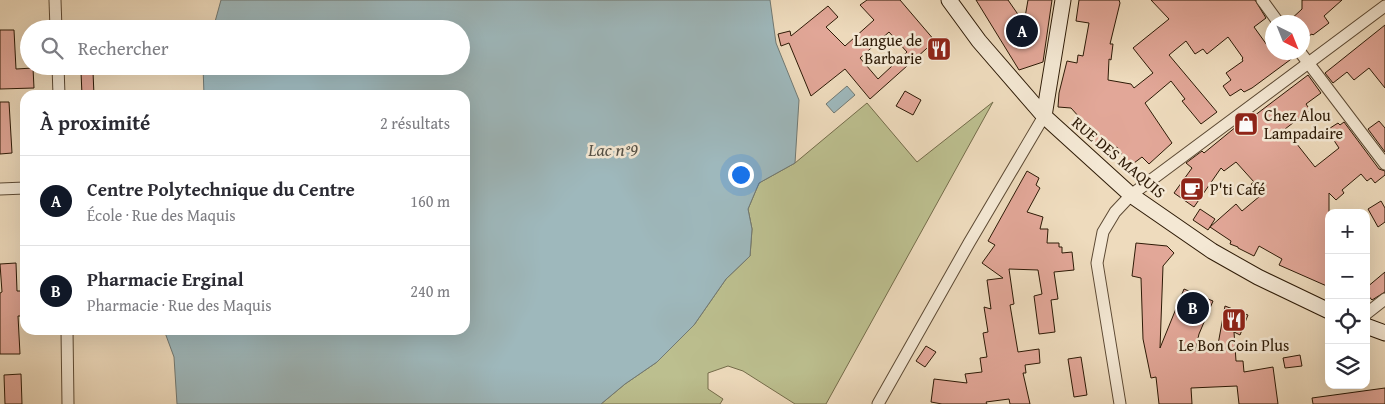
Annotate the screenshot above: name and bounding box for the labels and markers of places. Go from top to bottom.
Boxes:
pin: A [1006,12,1038,50]
place label: Langue de Barbarie [854,28,922,70]
restaurant icon: Langue de Barbarie [926,36,952,62]
place label: Chez Alou Lampadaire [1264,103,1343,145]
shop icon: Chez Alou Lampadaire [1233,111,1259,137]
cafe icon: P'ti Café [1179,176,1205,202]
place label: P'ti Café [1210,177,1265,201]
pin: B [1177,289,1209,327]
restaurant icon: Le Bon Coin Plus [1221,307,1247,333]
place label: Le Bon Coin Plus [1179,333,1289,357]

